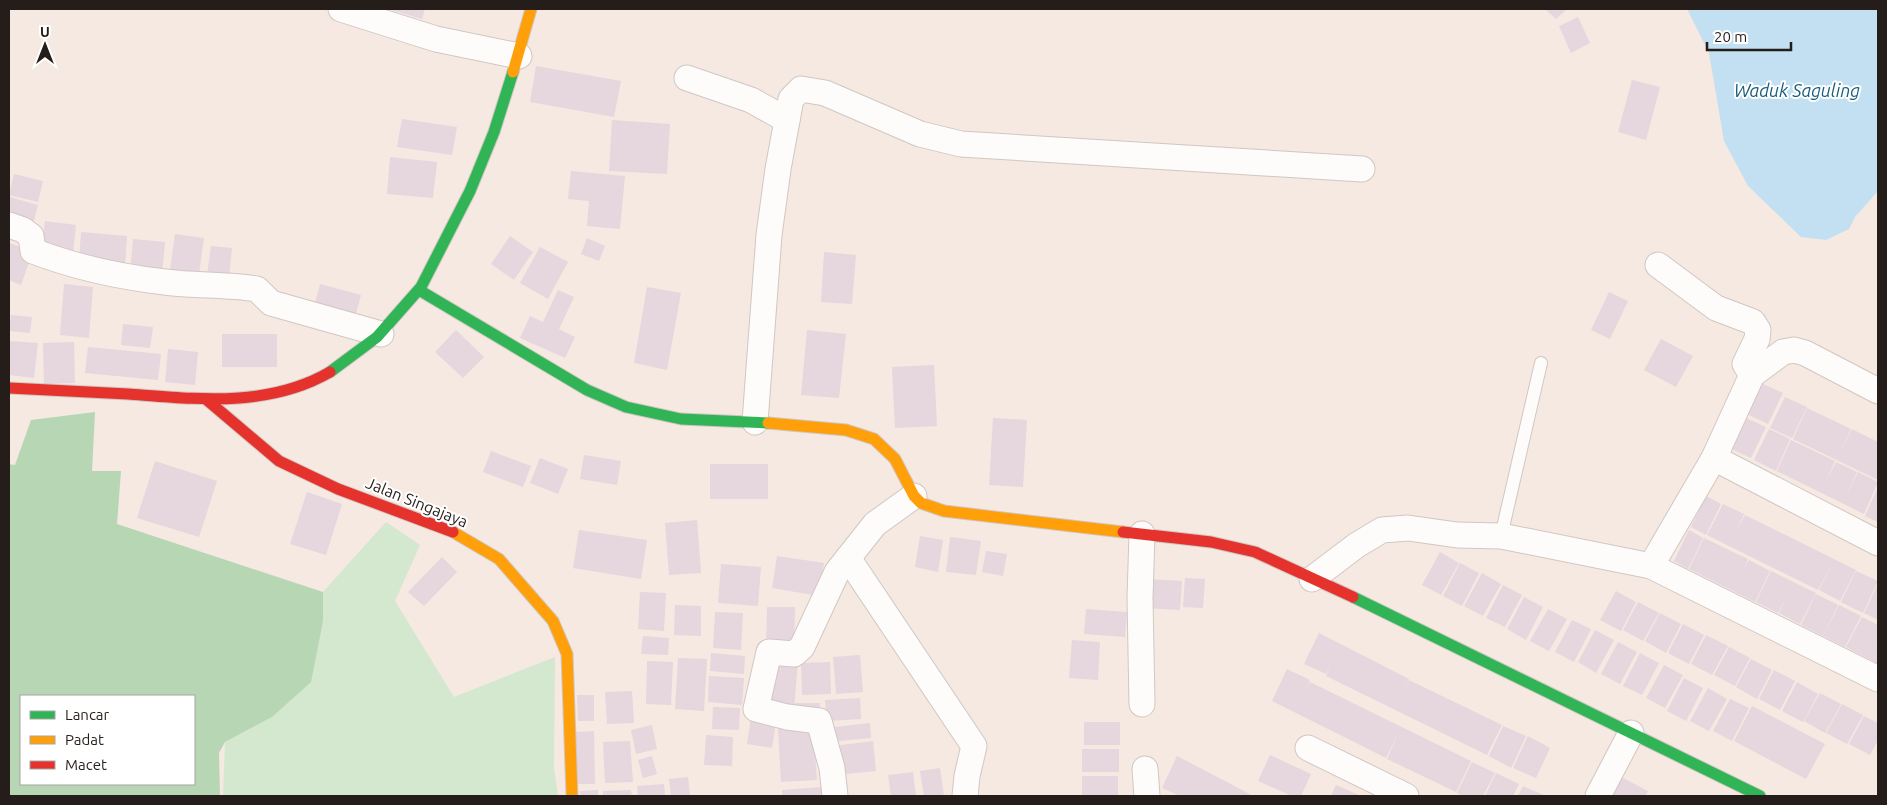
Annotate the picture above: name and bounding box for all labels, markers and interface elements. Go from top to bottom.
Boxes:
north arrow [20,20,70,70]
scale bar [1707,20,1791,52]
text: U [40,24,50,40]
text: 20 m [1714,28,1747,45]
water label: Waduk Saguling [1734,80,1860,100]
street label: Jalan Singajaya [363,473,471,531]
legend [20,695,195,785]
text: Lancar [65,706,110,723]
text: Padat [65,731,104,748]
text: Macet [65,756,107,773]

